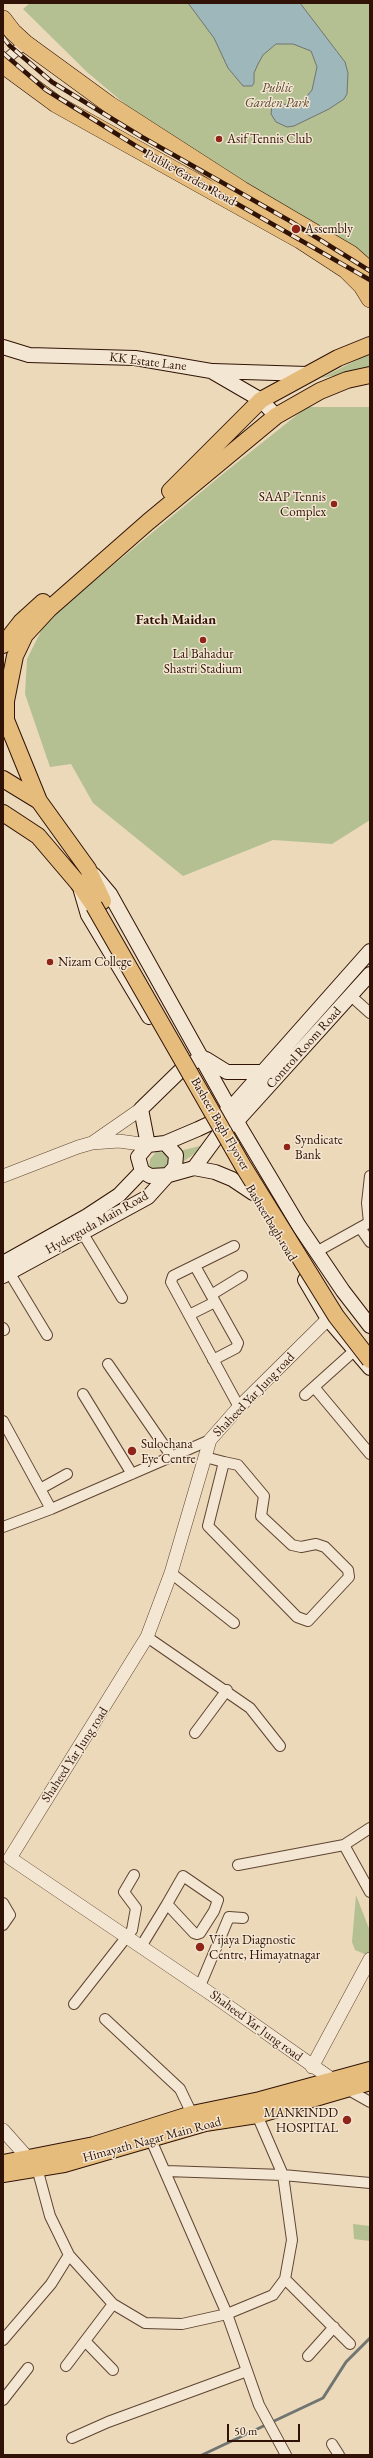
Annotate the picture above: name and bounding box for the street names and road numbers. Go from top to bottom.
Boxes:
street label: Public Garden Road [142,146,238,210]
street label: KK Estate Lane [109,350,187,374]
street label: Control Room Road [263,1004,345,1092]
street label: Basheer Bagh Flyover [187,1075,253,1173]
street label: Basheerbagh road [242,1182,300,1264]
street label: Hyderguda Main Road [43,1188,151,1258]
street label: Shaheed Yar Jung road [210,1350,298,1440]
street label: Shaheed Yar Jung road [38,1704,112,1806]
street label: Shaheed Yar Jung road [207,1987,305,2065]
street label: Himayath Nagar Main Road [81,2114,223,2166]

